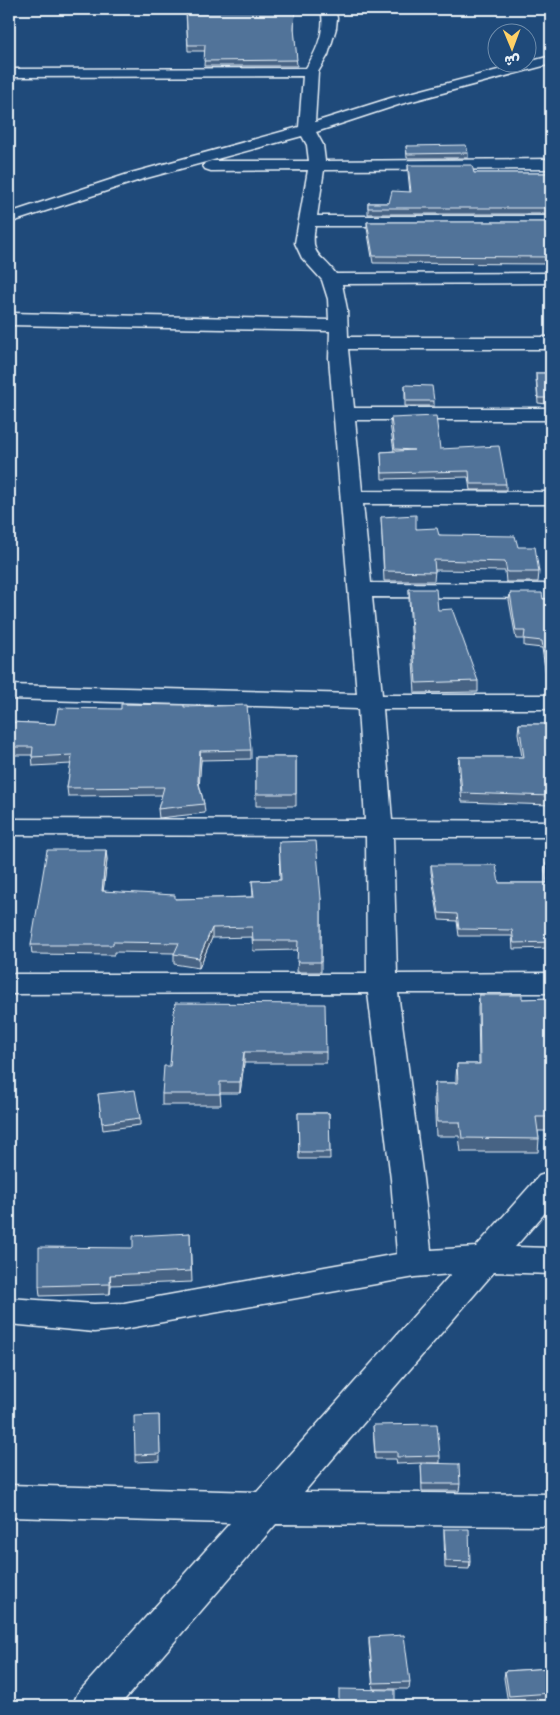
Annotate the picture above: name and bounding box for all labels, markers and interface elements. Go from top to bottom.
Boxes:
north arrow [488,22,538,72]
text: ش [504,52,520,70]

